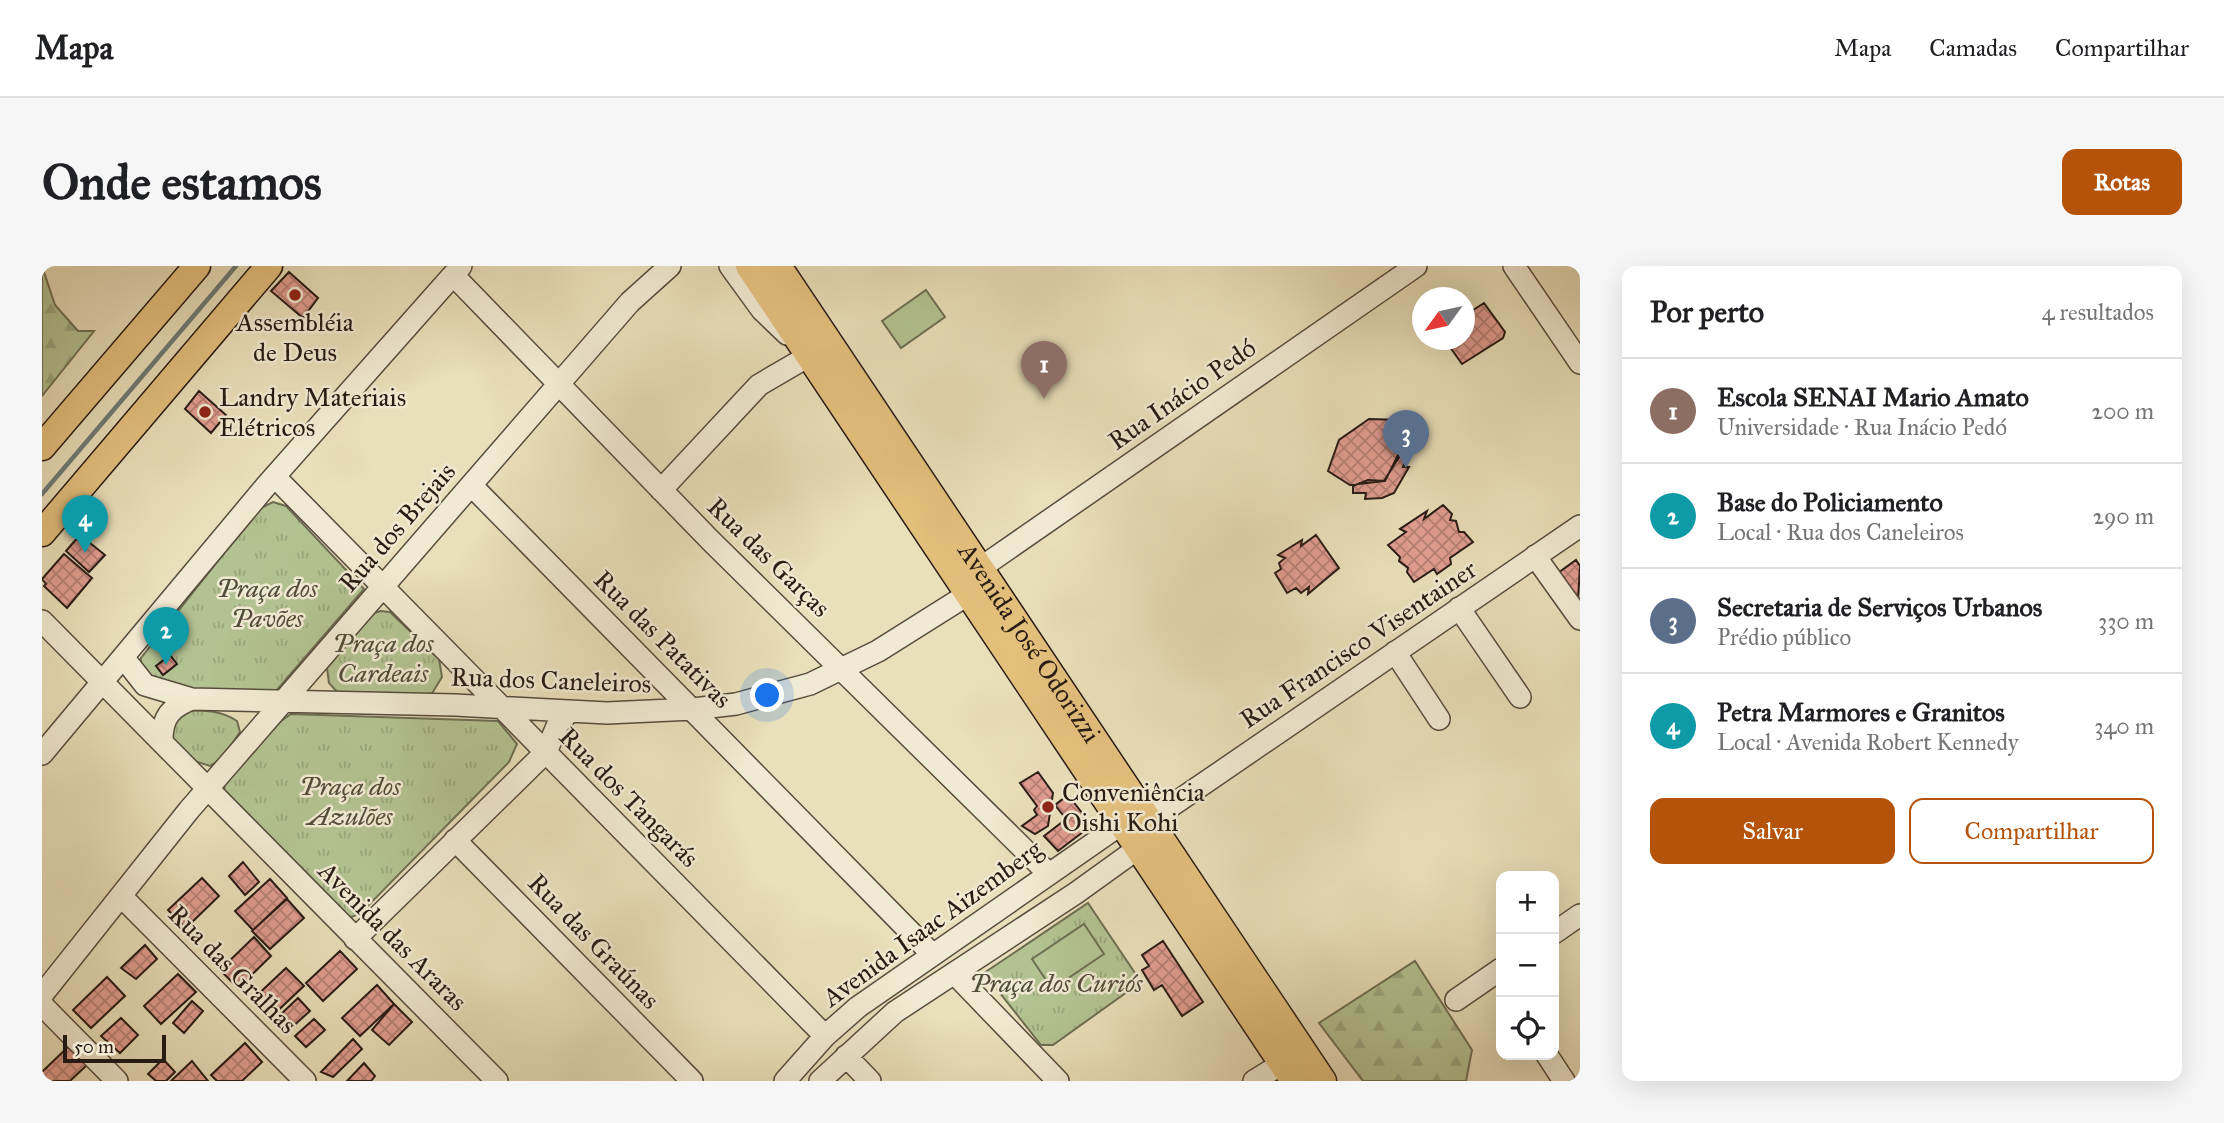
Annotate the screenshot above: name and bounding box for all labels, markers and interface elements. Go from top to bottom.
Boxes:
text: Mapa [35,28,113,68]
text: Mapa [1834,33,1891,63]
text: Camadas [1929,33,2017,63]
text: Compartilhar [2055,33,2189,63]
button: Rotas [2062,149,2182,215]
text: Onde estamos [42,153,322,212]
marker: Assembléia de Deus [287,287,303,303]
north arrow [1412,287,1475,350]
text: Por perto [1650,294,1764,330]
text: 4 resultados [2042,298,2154,326]
place label: Assembléia de Deus [235,306,354,368]
street label: Rua Inácio Pedó [1102,331,1262,457]
pin: 1 [1021,341,1067,399]
place label: Landry Materiais Elétricos [219,381,406,443]
text: Escola SENAI Mario Amato [1717,381,2029,413]
text: 1 [1668,397,1678,425]
text: 200 m [2092,397,2154,425]
marker: Landry Materiais Elétricos [197,404,213,420]
pin: 3 [1383,410,1429,468]
text: Universidade · Rua Inácio Pedó [1717,413,2007,441]
street label: Rua dos Brejais [332,456,462,598]
text: Base do Policiamento [1717,486,1943,518]
street label: Rua das Garças [701,490,837,624]
pin: 4 [62,495,108,553]
text: 2 [1667,502,1679,530]
text: 290 m [2093,502,2154,530]
text: Local · Rua dos Caneleiros [1717,518,1964,546]
street label: Avenida José Odorizzi [951,536,1108,749]
street label: Rua Francisco Visentainer [1234,553,1483,735]
street label: Rua das Patativas [587,563,739,715]
park label: Praça dos Pavões [216,572,318,634]
text: Secretaria de Serviços Urbanos [1717,591,2042,623]
pin: 2 [143,607,189,665]
text: 3 [1668,607,1678,635]
text: 330 m [2098,607,2154,635]
text: Prédio público [1717,623,1851,651]
park label: Praça dos Cardeais [332,627,434,689]
street label: Rua dos Caneleiros [450,661,652,699]
your location [750,678,784,712]
text: Petra Marmores e Granitos [1717,696,2005,728]
text: 4 [1667,712,1679,740]
text: 340 m [2094,712,2154,740]
street label: Rua dos Tangarás [552,720,706,874]
text: Local · Avenida Robert Kennedy [1717,728,2019,756]
park label: Praça dos Azulões [299,770,401,832]
place label: Conveniência Oishi Kohi [1062,776,1205,838]
button: Salvar [1650,798,1895,864]
button: Compartilhar [1909,798,2154,864]
marker: Conveniência Oishi Kohi [1040,799,1056,815]
street label: Avenida Isaac Aizemberg [815,832,1049,1014]
street label: Avenida das Araras [311,854,474,1017]
street label: Rua das Graúnas [521,867,667,1015]
map controls [1496,871,1559,1060]
button: + [1496,871,1559,934]
street label: Rua das Gralhas [162,898,304,1040]
button: − [1496,934,1559,997]
park label: Praça dos Curiós [969,967,1143,999]
button: locate [1496,997,1559,1060]
scale bar [63,1032,166,1064]
text: 50 m [74,1035,114,1058]

